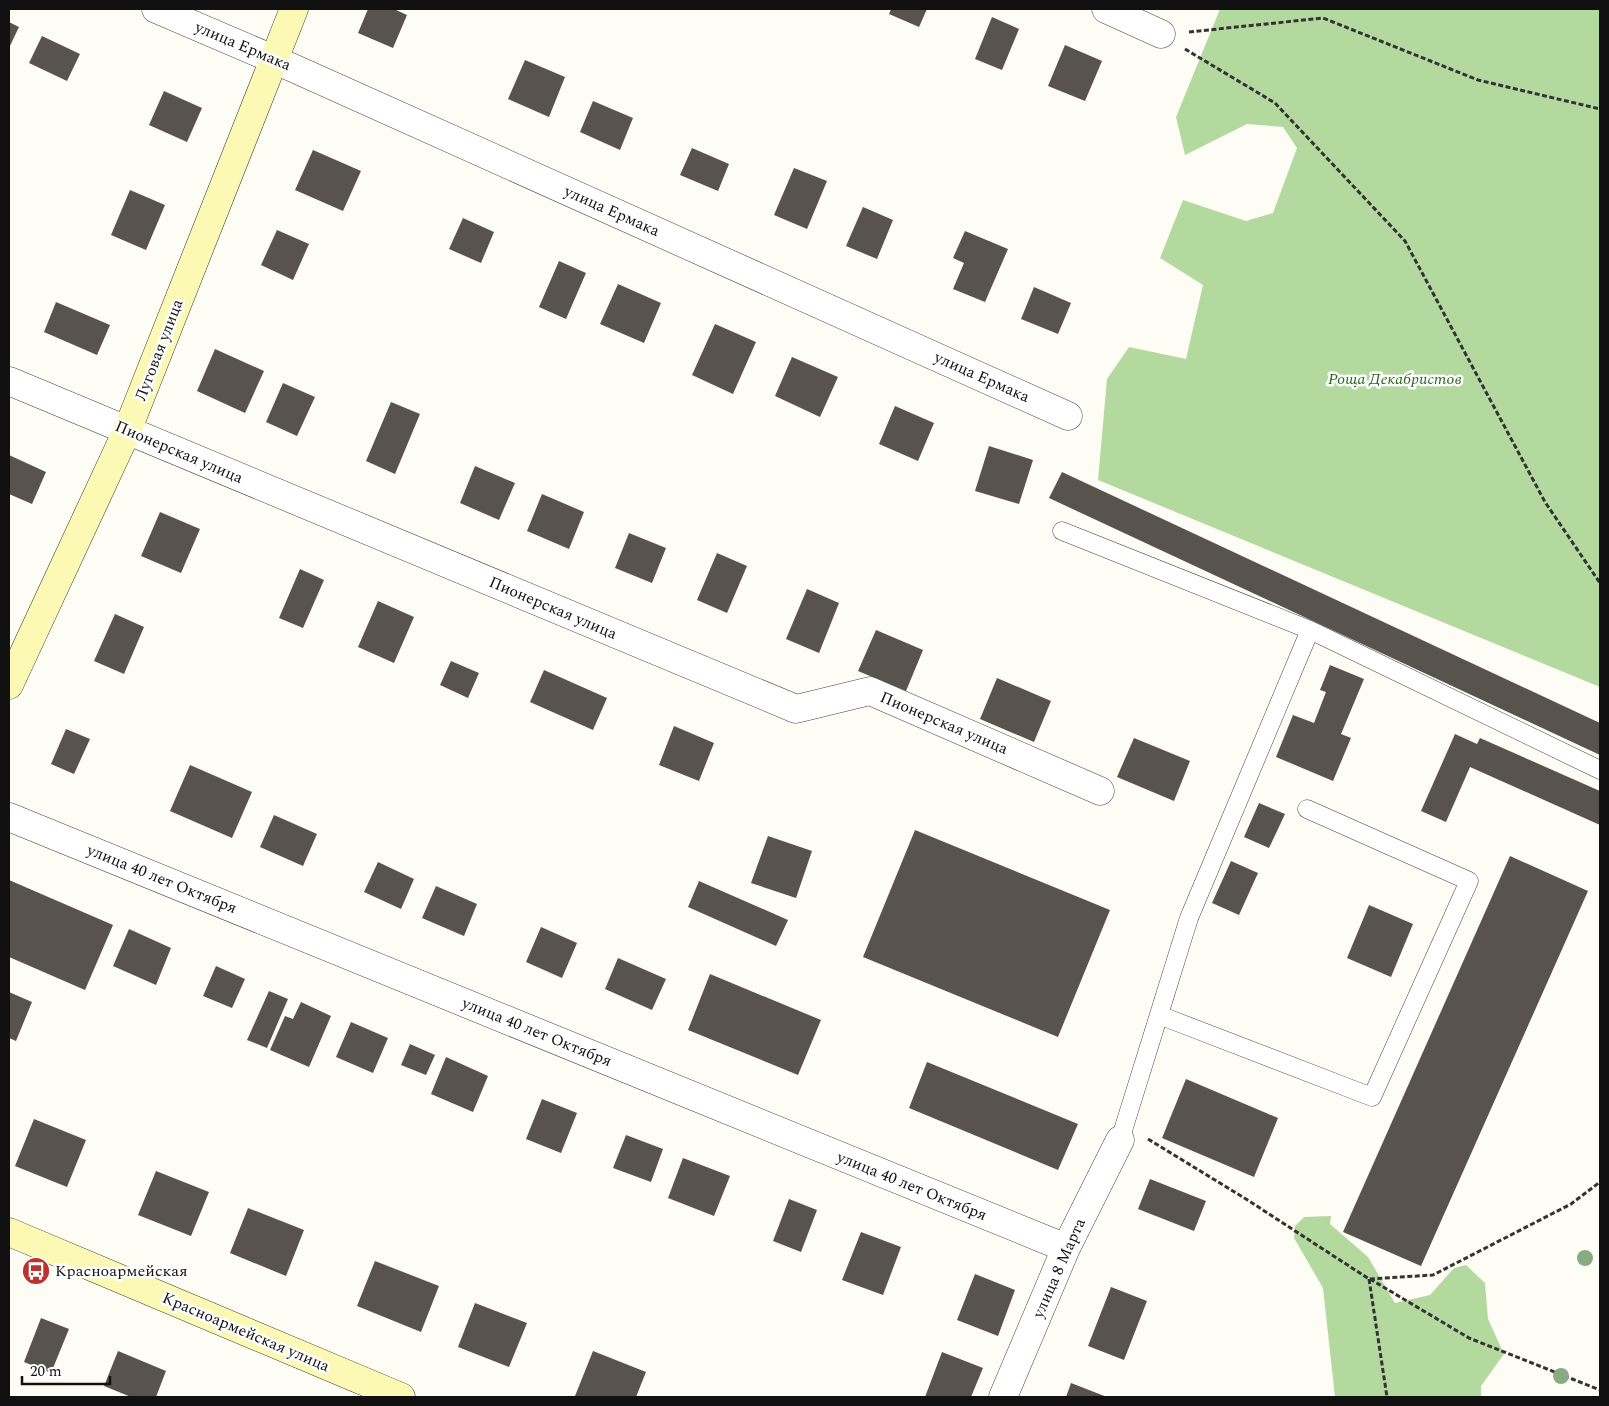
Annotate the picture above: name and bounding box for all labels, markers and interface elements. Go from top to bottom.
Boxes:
street label: улица Ермака [190,15,295,77]
street label: улица Ермака [559,179,664,243]
street label: Луговая улица [129,296,189,404]
street label: улица Ермака [929,345,1034,409]
park label: Роща Декабристов [1328,367,1462,391]
street label: Пионерская улица [111,414,247,490]
street label: Пионерская улица [485,570,621,646]
street label: Пионерская улица [876,685,1012,761]
street label: улица 40 лет Октября [82,838,241,920]
street label: улица 40 лет Октября [457,991,616,1073]
street label: улица 40 лет Октября [832,1145,991,1227]
street label: улица 8 Марта [1026,1214,1092,1323]
bus stop icon: Красноармейская [21,1256,51,1286]
place label: Красноармейская [55,1259,188,1283]
street label: Красноармейская улица [159,1286,334,1378]
scale bar [22,1354,110,1386]
text: 20 m [30,1360,62,1383]

